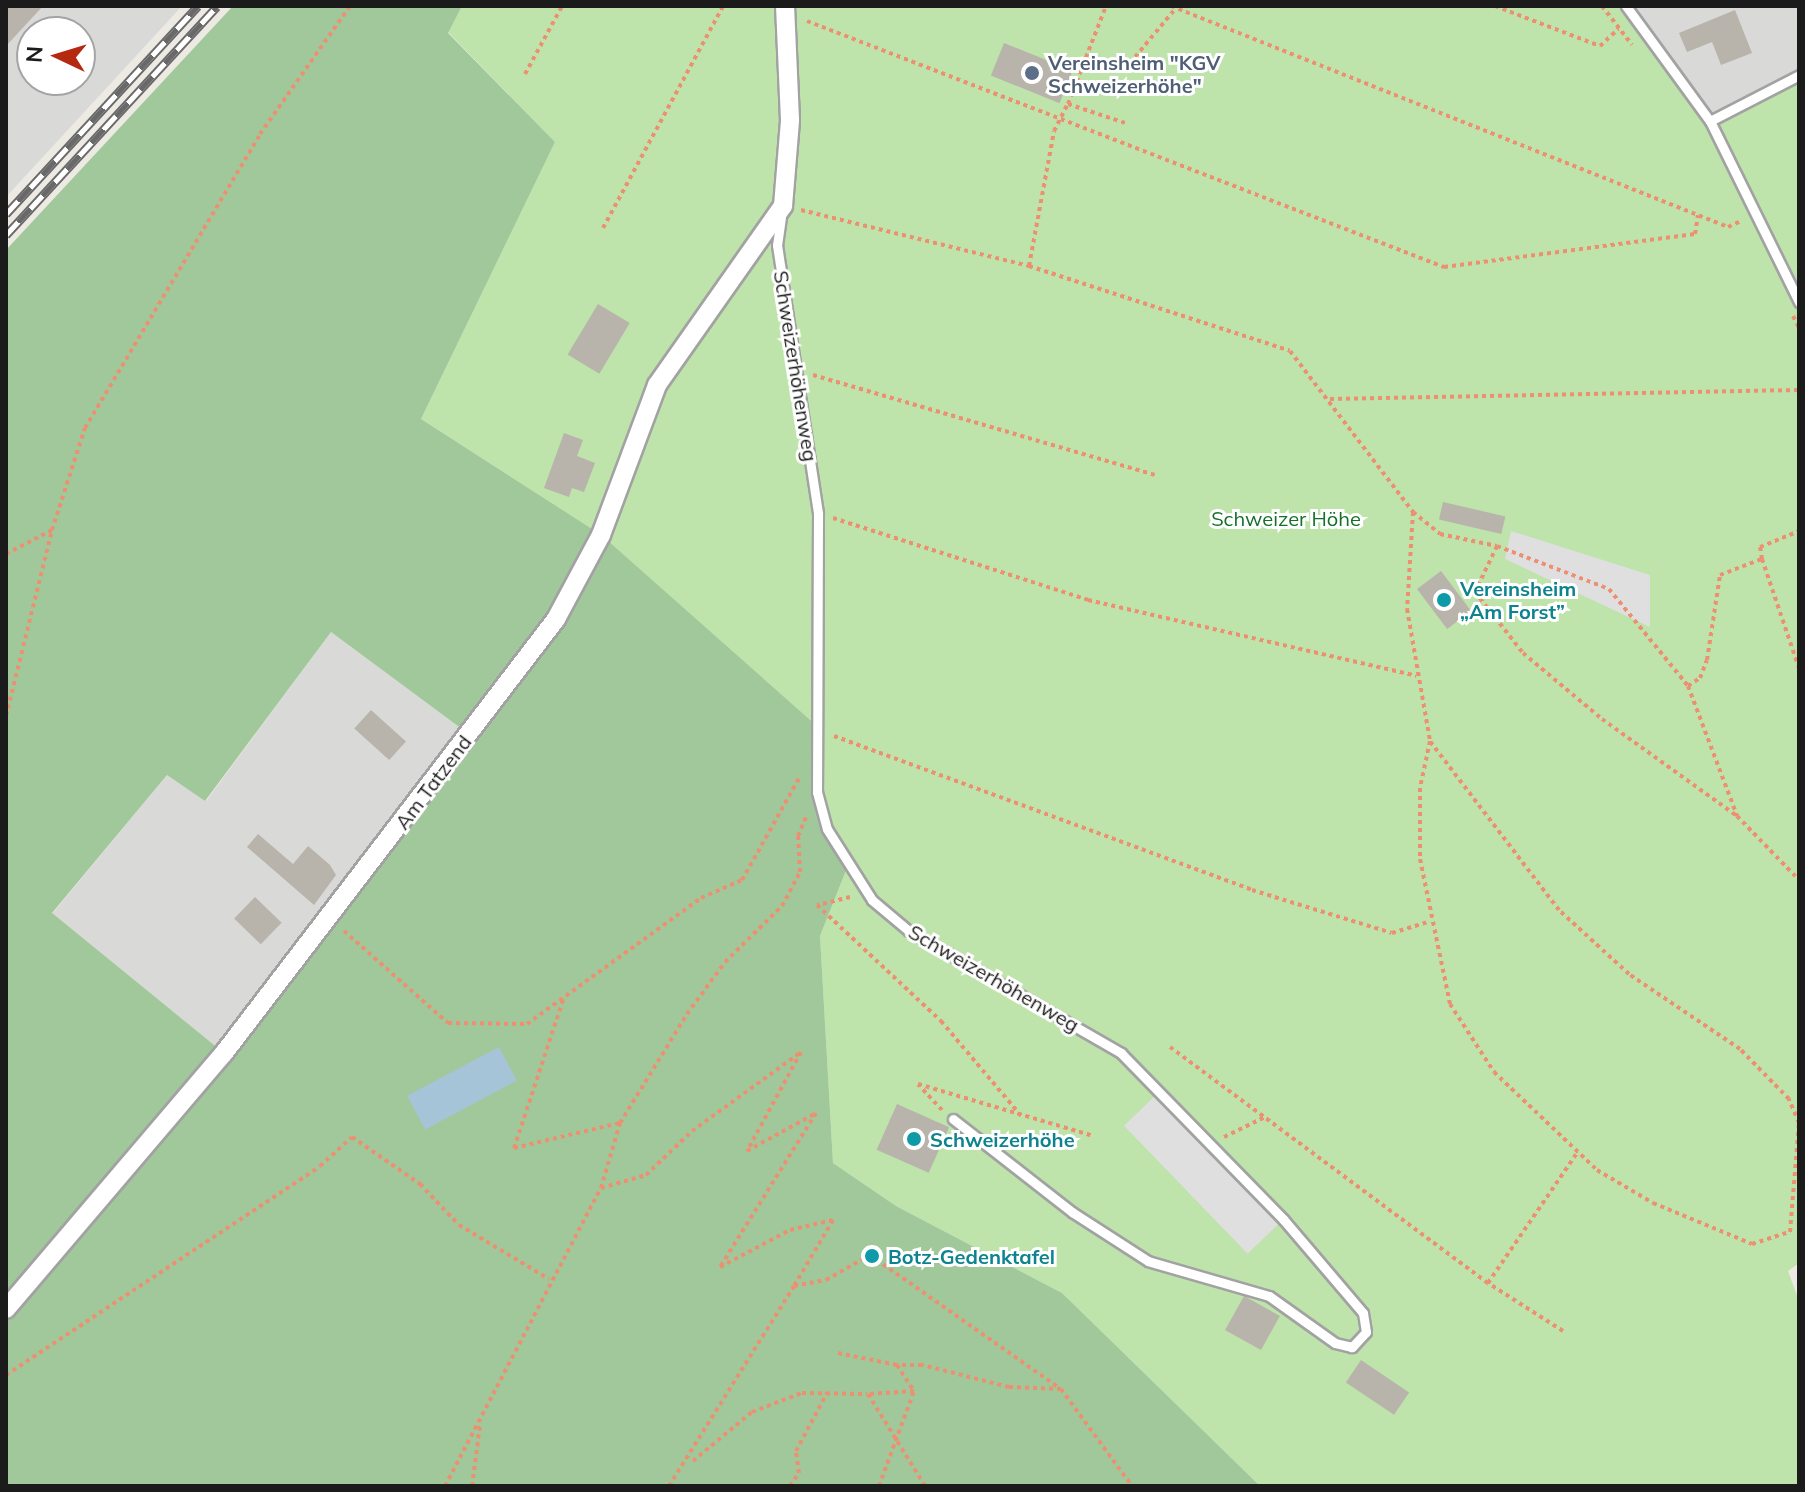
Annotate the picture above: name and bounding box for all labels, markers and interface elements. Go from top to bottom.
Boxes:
north arrow [16,16,96,96]
text: N [20,45,49,64]
place label: Vereinsheim "KGV Schweizerhöhe" [1048,50,1221,97]
marker: Vereinsheim "KGV Schweizerhöhe" [1023,64,1041,82]
street label: Schweizerhöhenweg [769,269,823,463]
park label: Schweizer Höhe [1211,506,1361,530]
place label: Vereinsheim „Am Forst” [1460,576,1576,623]
marker: Vereinsheim „Am Forst” [1435,591,1453,609]
street label: Am Tatzend [390,730,476,834]
street label: Schweizerhöhenweg [905,919,1083,1037]
place label: Schweizerhöhe [930,1127,1075,1151]
marker: Schweizerhöhe [905,1130,923,1148]
place label: Botz-Gedenktafel [888,1244,1055,1268]
marker: Botz-Gedenktafel [863,1247,881,1265]

